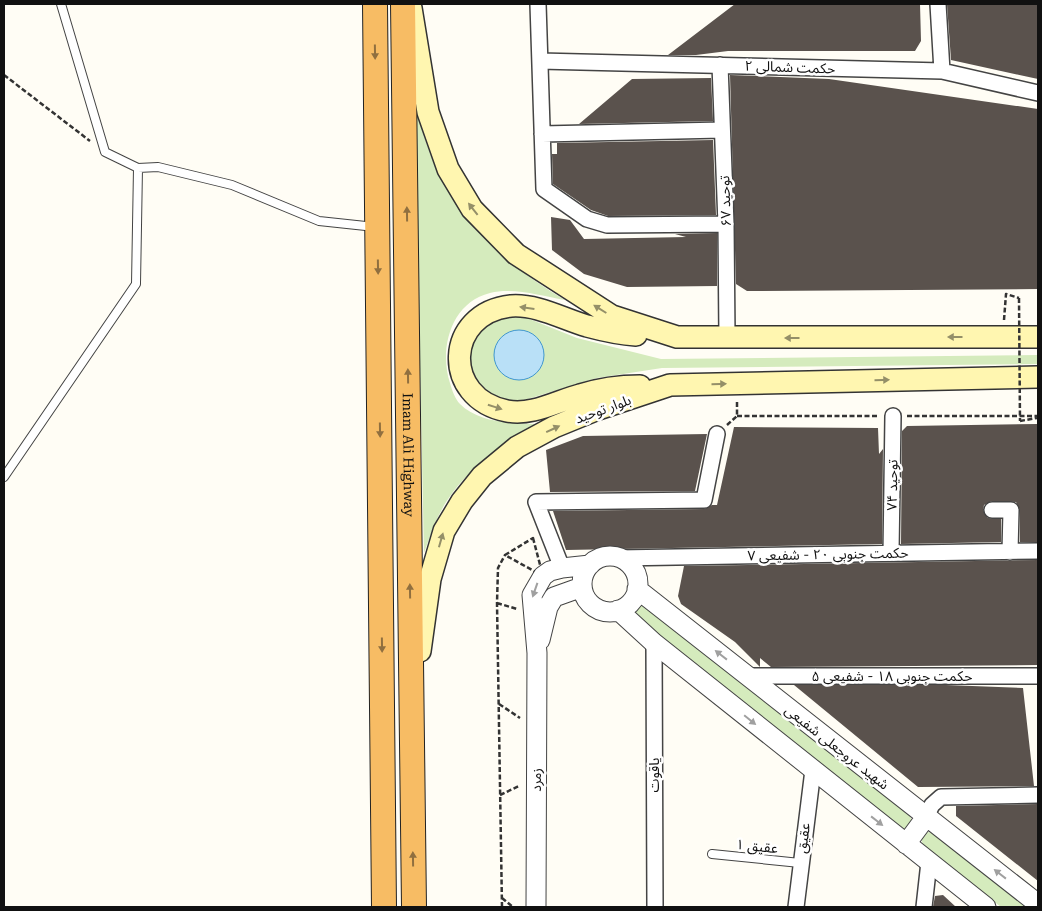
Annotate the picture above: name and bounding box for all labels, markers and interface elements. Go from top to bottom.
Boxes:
one-way arrow [371,45,379,61]
street label: حکمت شمالی ۲ [744,57,836,78]
street label: توحید ۶۷ [716,175,735,227]
one-way arrow [468,202,478,216]
one-way arrow [402,205,410,221]
one-way arrow [374,260,382,276]
one-way arrow [518,304,534,312]
one-way arrow [593,304,606,313]
one-way arrow [946,333,962,341]
one-way arrow [784,334,800,342]
one-way arrow [404,368,412,384]
one-way arrow [874,376,890,384]
one-way arrow [711,380,727,388]
street label: بلوار توحید [573,391,634,427]
street label: Imam Ali Highway [400,393,417,518]
one-way arrow [487,404,502,412]
one-way arrow [376,422,384,438]
one-way arrow [546,424,560,432]
street label: توحید ۷۴ [884,459,901,511]
one-way arrow [437,532,445,548]
street label: حکمت جنوبی ۲۰ - شفیعی ۷ [747,545,909,564]
one-way arrow [406,583,414,599]
one-way arrow [531,583,538,598]
one-way arrow [378,637,386,653]
one-way arrow [714,650,727,661]
street label: حکمت جنوبی ۱۸ - شفیعی ۵ [811,668,973,685]
street label: شهید عروجعلی شفیعی [781,701,892,793]
one-way arrow [743,714,756,725]
street label: یاقوت [646,757,663,793]
street label: زمرد [528,768,545,792]
one-way arrow [870,815,883,826]
street label: عقیق [793,822,815,855]
street label: عقیق ۱ [735,836,779,858]
one-way arrow [409,850,417,866]
one-way arrow [994,869,1007,880]

